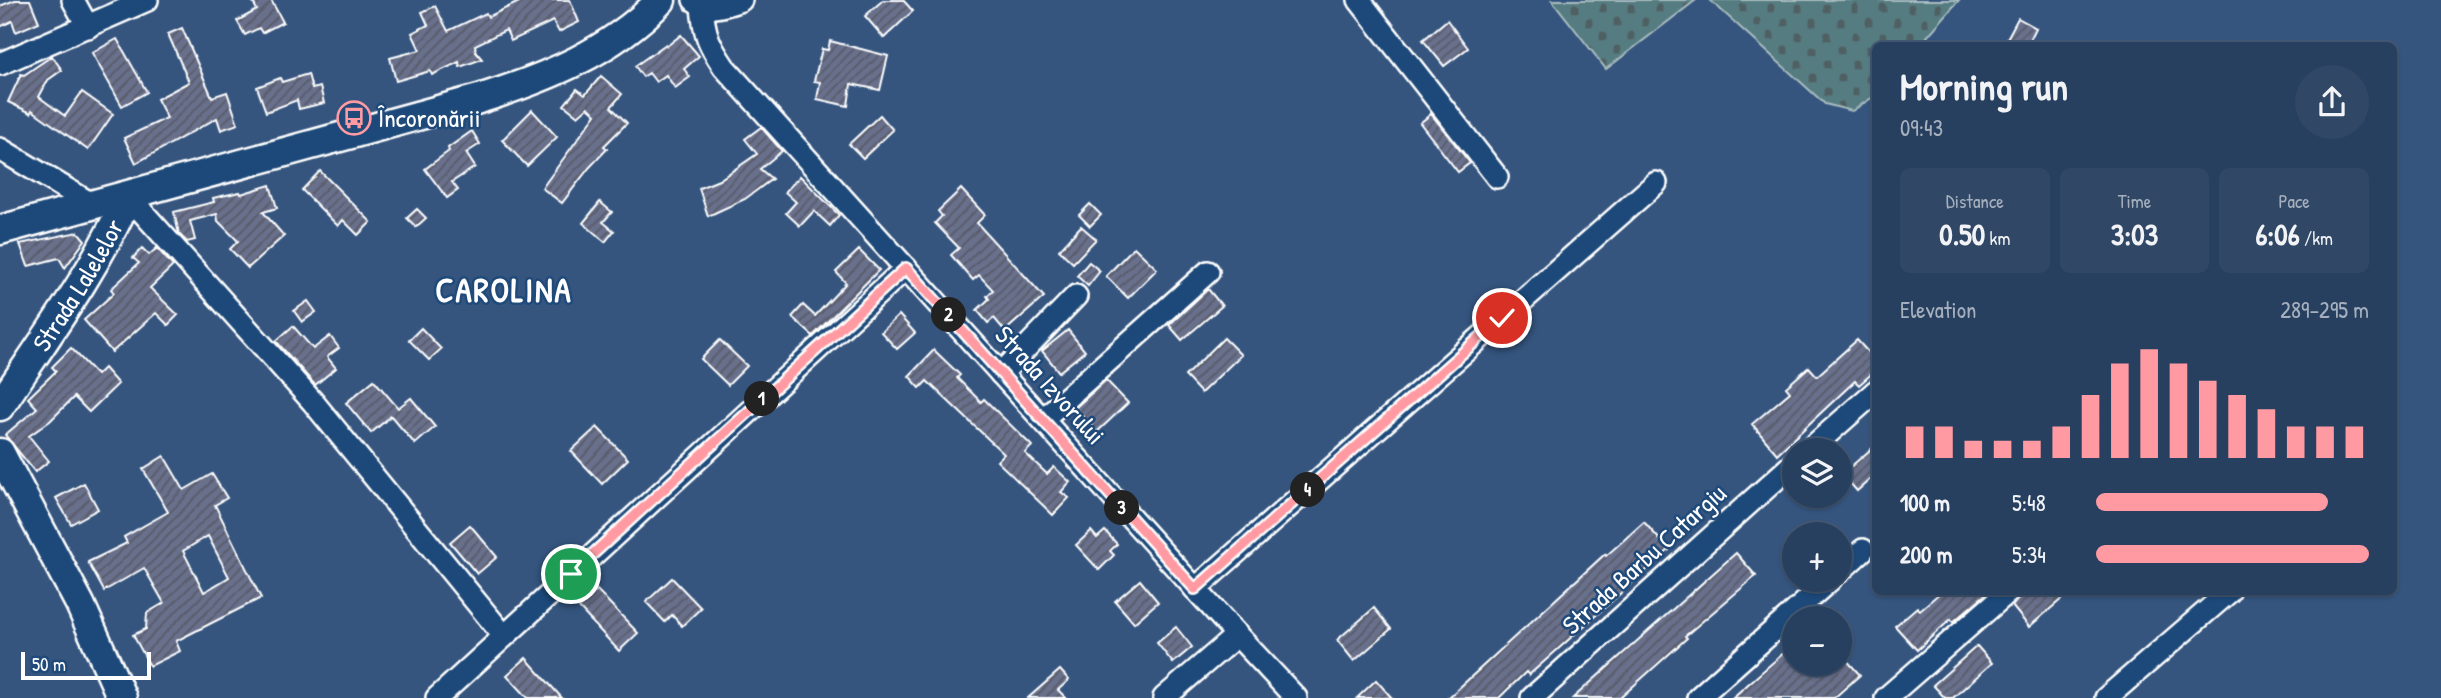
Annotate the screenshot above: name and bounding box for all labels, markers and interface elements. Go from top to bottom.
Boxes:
text: Morning run [1900,60,2068,112]
button: share [2295,65,2369,139]
bus stop icon: Încoronării [335,99,373,137]
place label: Încoronării [377,100,481,135]
text: 09:43 [1900,112,1943,143]
text: Distance [1946,188,2004,214]
text: Time [2118,188,2151,214]
text: Pace [2278,188,2310,214]
street label: Strada Lalelelor [24,213,131,358]
text: 0.50 [1939,214,1985,254]
text: 3:03 [2111,214,2158,254]
text: 6:06 [2255,214,2300,254]
text: km [1985,225,2010,251]
text: /km [2300,225,2333,251]
district label: CAROLINA [435,268,573,312]
pin [1472,288,1532,348]
text: Elevation [1900,294,1976,325]
text: 289–295 m [2280,294,2369,325]
pin: 2 [932,298,967,332]
icon: check [1483,299,1521,337]
text: 2 [944,301,953,327]
street label: Strada Izvorului [987,318,1113,452]
pin: 1 [744,382,780,416]
text: 1 [758,385,765,411]
map controls [1782,438,1852,676]
button: layers [1782,438,1852,508]
pin: 4 [1290,472,1326,508]
text: 4 [1304,476,1311,502]
street label: Strada Barbu Catargiu [1554,476,1733,642]
text: 100 m [1900,487,1950,518]
text: 5:48 [2012,487,2046,518]
pin: 3 [1104,490,1140,526]
text: 3 [1117,494,1126,520]
button: + [1782,522,1852,592]
text: 200 m [1900,539,1952,570]
text: 5:34 [2012,539,2046,570]
pin [541,544,601,604]
icon: arrive [552,555,590,593]
button: − [1782,606,1852,676]
scale bar [21,649,150,681]
text: 50 m [32,651,66,677]

